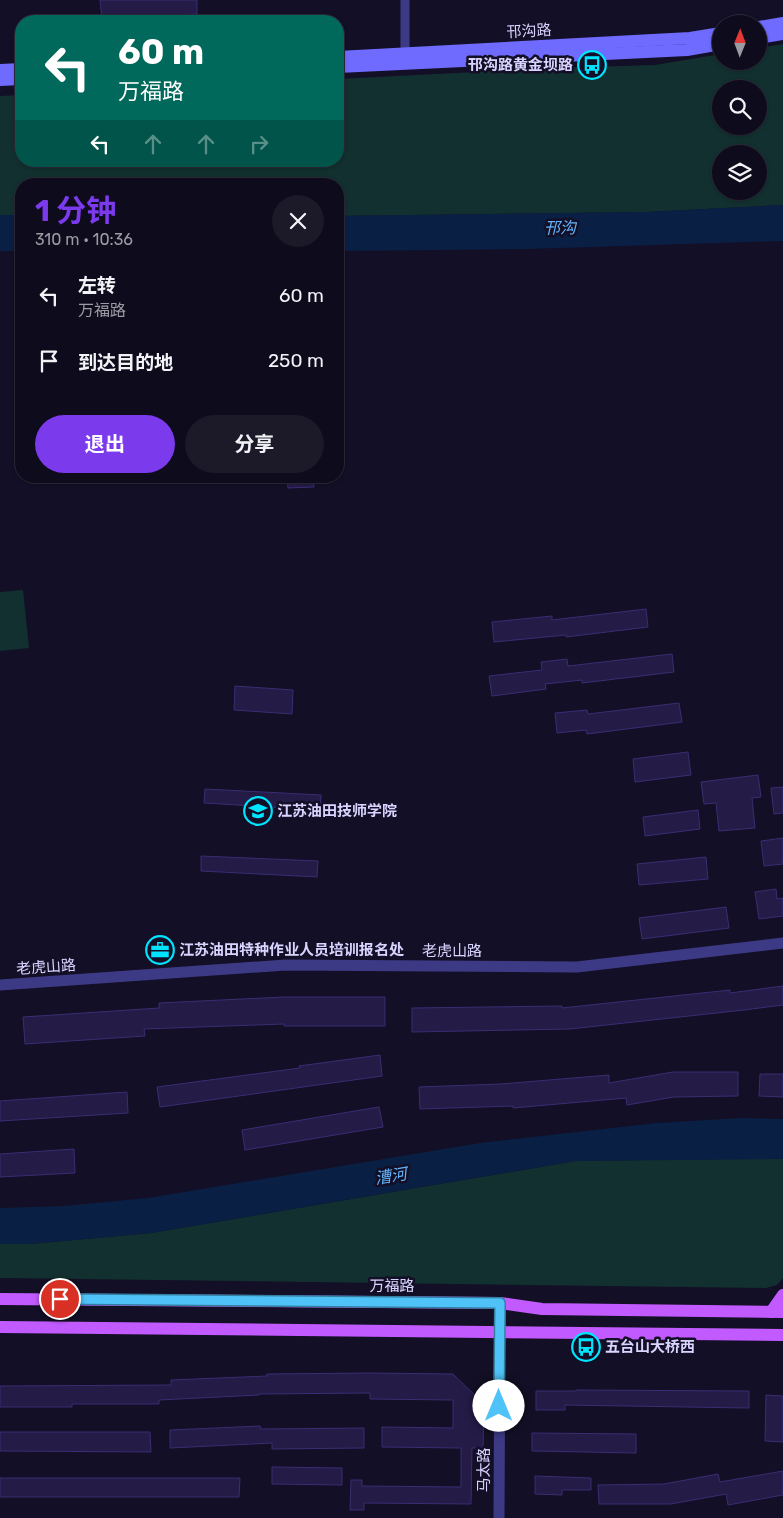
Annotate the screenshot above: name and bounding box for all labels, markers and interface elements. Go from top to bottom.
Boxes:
north arrow [712,15,768,70]
map controls [712,15,767,200]
street label: 邗沟路 [506,21,552,41]
text: 60 m [118,31,204,73]
icon: left [35,35,100,100]
bus stop icon: 邗沟路黄金坝路 [577,50,607,80]
place label: 邗沟路黄金坝路 [468,56,573,74]
text: 万福路 [118,78,184,105]
button: search [712,80,767,135]
icon: left [86,130,114,158]
icon: ahead [139,130,167,158]
icon: ahead [192,130,220,158]
icon: right [245,130,273,158]
button: layers [712,145,767,200]
text: 1 分钟 [35,193,116,229]
button: close [272,195,324,247]
water label: 邗沟 [544,218,578,238]
text: 310 m · 10:36 [35,230,133,249]
text: 左转 [78,274,116,297]
icon: left [35,282,63,310]
text: 60 m [279,284,324,307]
text: 万福路 [78,301,126,320]
icon: arrive [35,347,63,375]
text: 250 m [268,349,324,372]
text: 到达目的地 [78,351,173,374]
button: 退出 [35,415,175,473]
button: 分享 [185,415,324,473]
school or university icon: 江苏油田技师学院 [243,796,273,826]
place label: 江苏油田技师学院 [277,802,397,820]
office icon: 江苏油田特种作业人员培训报名处 [145,935,175,965]
place label: 江苏油田特种作业人员培训报名处 [179,941,404,959]
street label: 老虎山路 [422,942,482,960]
street label: 老虎山路 [15,956,77,978]
water label: 漕河 [374,1164,411,1188]
street label: 万福路 [369,1277,415,1295]
pin [39,1278,81,1320]
icon: arrive [46,1285,74,1313]
bus stop icon: 五台山大桥西 [571,1332,601,1362]
place label: 五台山大桥西 [605,1338,695,1356]
position arrow [472,1379,524,1431]
street label: 马太路 [475,1447,493,1493]

